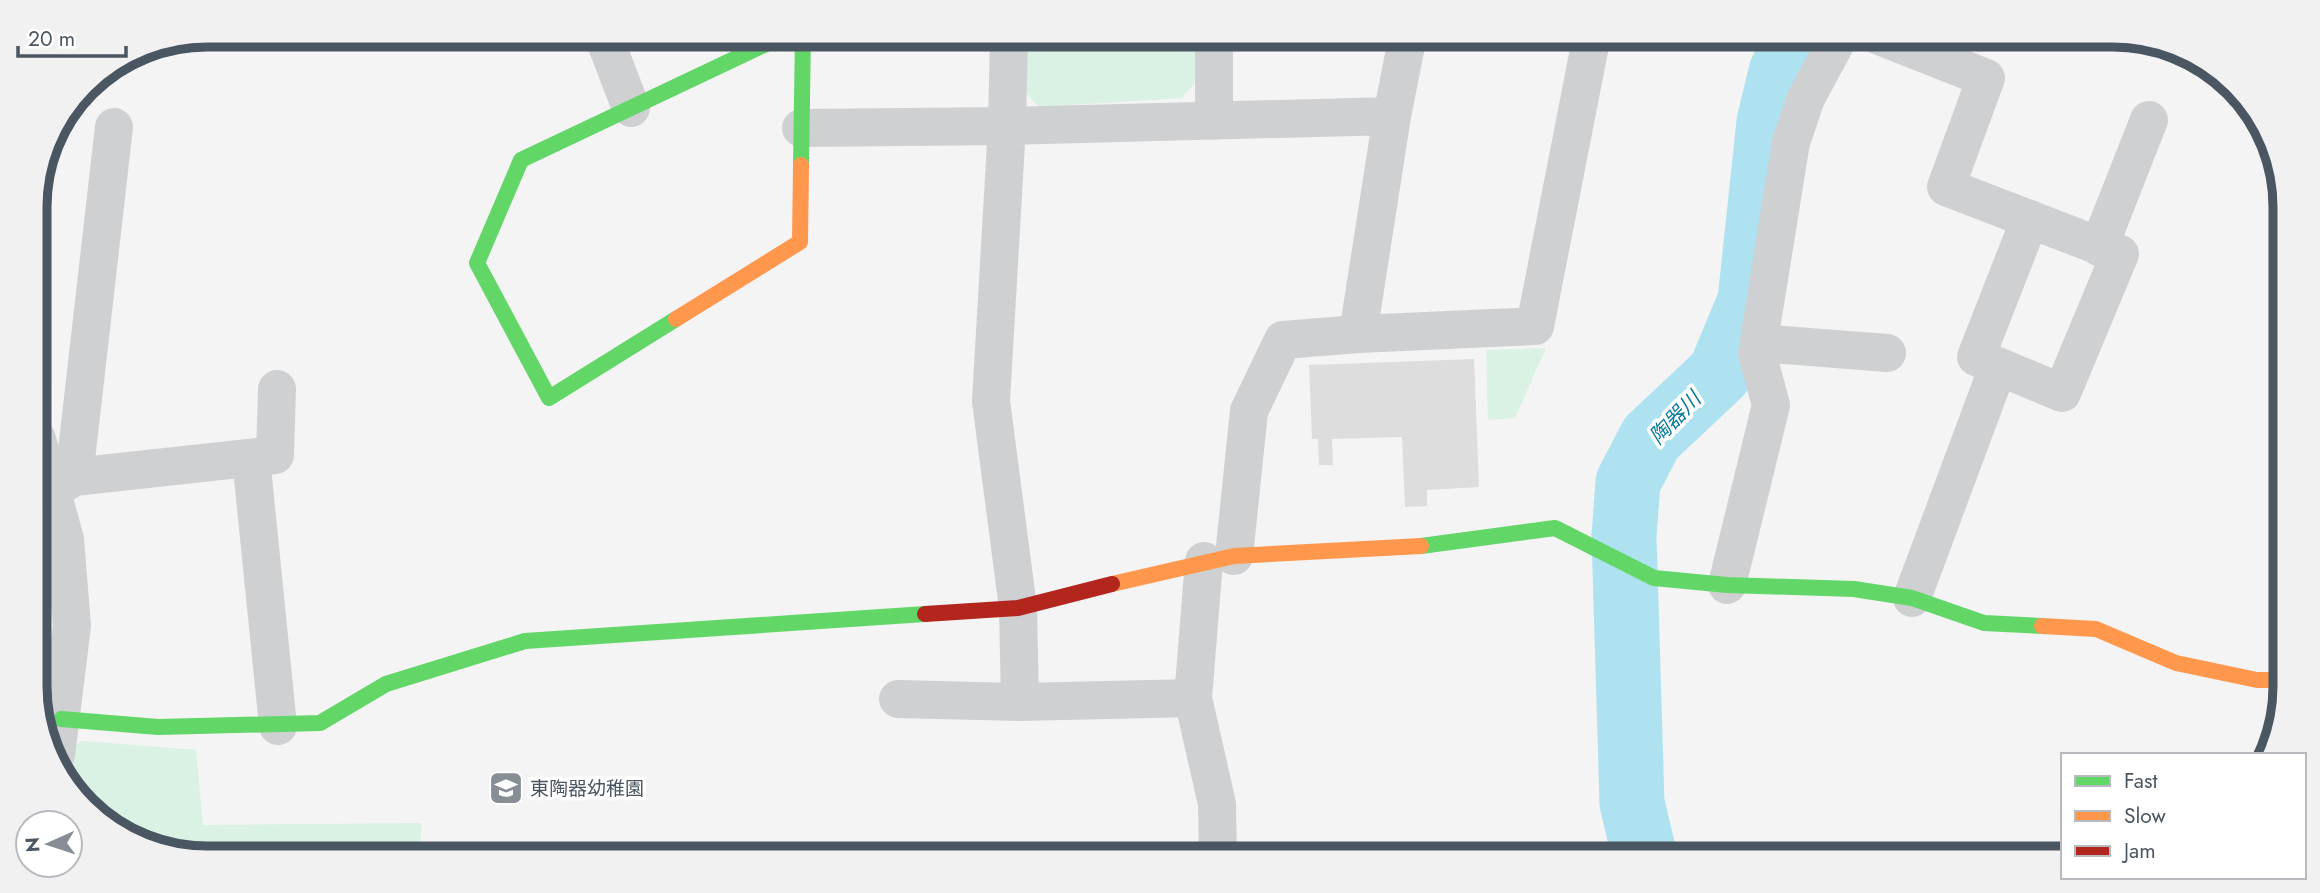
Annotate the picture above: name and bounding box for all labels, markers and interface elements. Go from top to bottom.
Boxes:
scale bar [18,14,126,58]
text: 20 m [28,24,75,54]
water label: 陶器川 [1642,383,1709,451]
legend [2061,753,2306,879]
text: Fast [2124,766,2157,796]
school or university icon: 東陶器幼稚園 [487,769,525,807]
place label: 東陶器幼稚園 [530,775,644,802]
text: Slow [2124,801,2166,831]
north arrow [14,809,84,879]
text: Jam [2121,836,2156,866]
text: N [19,837,46,853]

